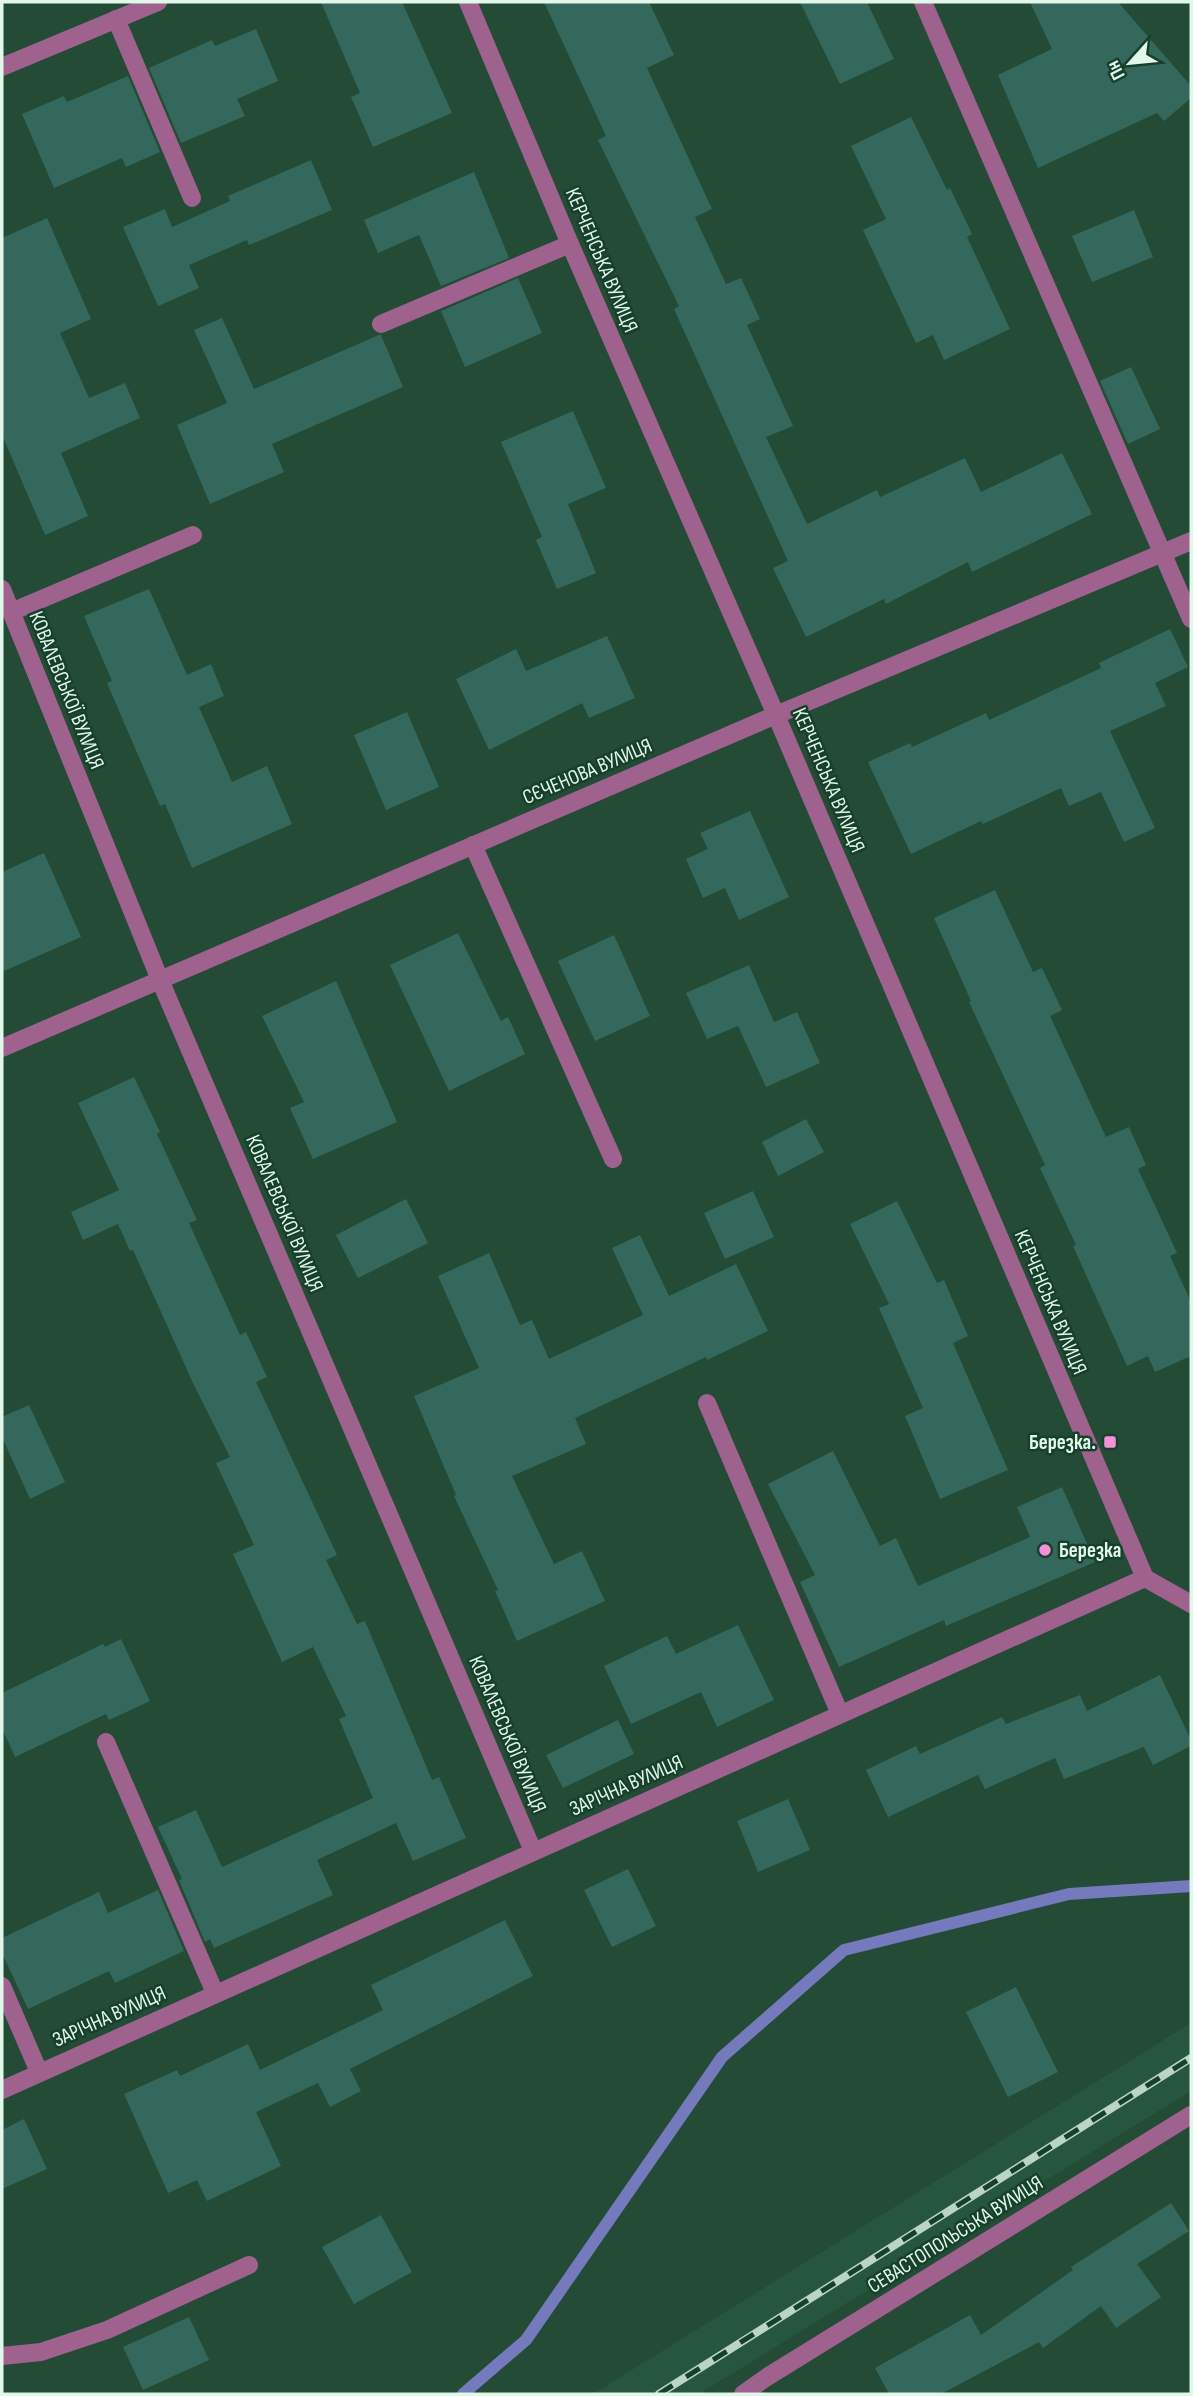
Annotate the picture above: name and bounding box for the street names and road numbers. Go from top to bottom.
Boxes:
street label: КЕРЧЕНСЬКА ВУЛИЦЯ [560,184,643,336]
street label: КОВАЛЕВСЬКОЇ ВУЛИЦЯ [23,608,110,773]
street label: КЕРЧЕНСЬКА ВУЛИЦЯ [787,704,870,856]
street label: СЄЧЕНОВА ВУЛИЦЯ [519,733,656,810]
street label: КОВАЛЕВСЬКОЇ ВУЛИЦЯ [240,1131,329,1295]
street label: КЕРЧЕНСЬКА ВУЛИЦЯ [1009,1226,1092,1378]
street label: КОВАЛЕВСЬКОЇ ВУЛИЦЯ [463,1652,552,1816]
street label: ЗАРІЧНА ВУЛИЦЯ [566,1749,687,1822]
street label: ЗАРІЧНА ВУЛИЦЯ [49,1980,170,2053]
street label: СЕВАСТОПОЛЬСЬКА ВУЛИЦЯ [863,2170,1048,2299]

